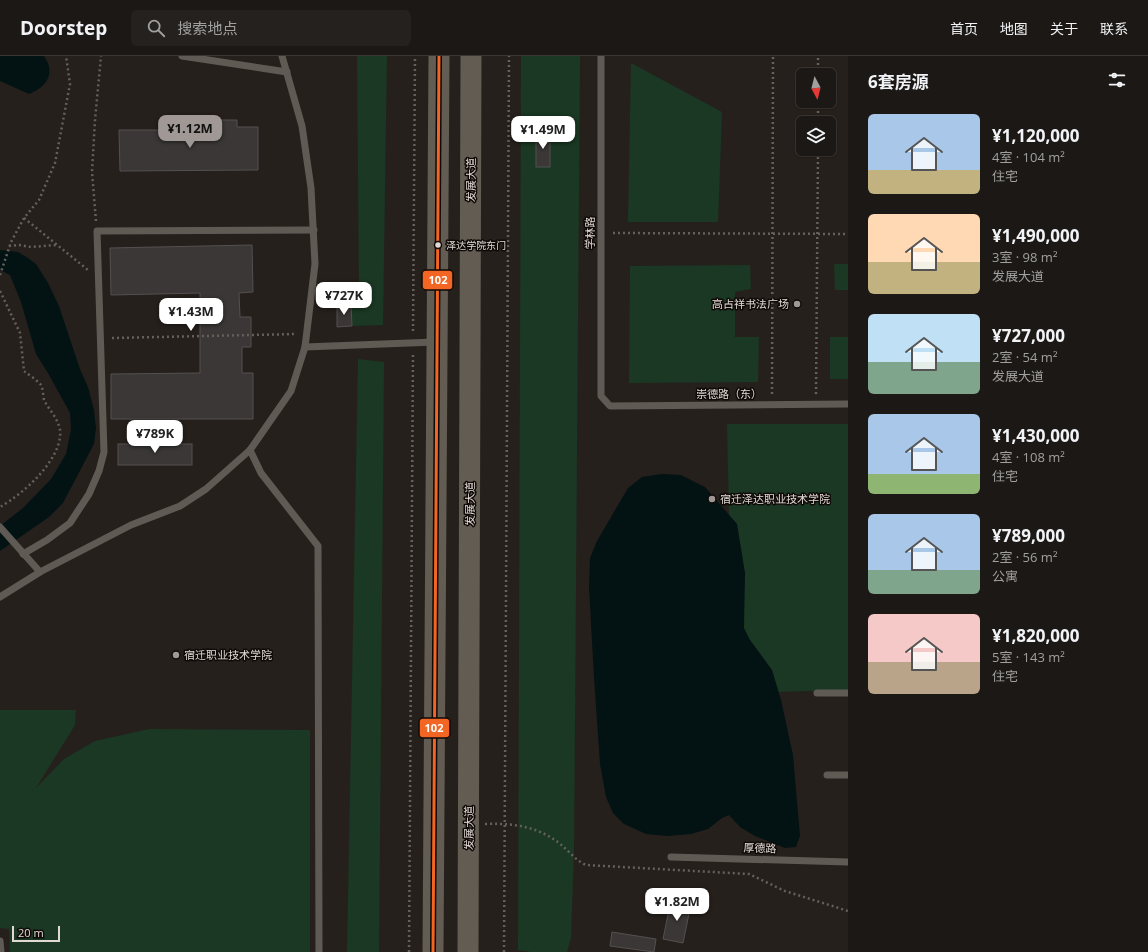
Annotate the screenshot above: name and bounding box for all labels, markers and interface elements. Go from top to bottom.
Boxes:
search box [131,10,411,46]
text: Doorstep [20,15,107,41]
icon: search [145,17,167,39]
text: 搜索地点 [177,18,237,38]
text: 首页 [950,19,978,38]
text: 地图 [1000,19,1028,38]
text: 关于 [1050,19,1078,38]
text: 联系 [1100,19,1128,38]
north arrow [796,68,836,108]
map controls [796,68,836,156]
icon: filters [1106,69,1128,91]
text: 6套房源 [868,70,929,93]
pin: ¥1.12M [157,115,223,149]
pin: ¥1.49M [510,116,576,150]
button: layers [796,116,836,156]
text: ¥1.12M [167,119,213,137]
text: ¥1.49M [520,120,566,138]
text: ¥1,120,000 [992,124,1079,147]
icon: home [900,130,948,178]
text: 4室 · 104 m² [992,148,1065,166]
street label: 发展大道 [463,158,478,202]
text: 住宅 [992,167,1018,185]
street label: 学林路 [582,217,597,250]
text: ¥1,490,000 [992,224,1079,247]
icon: home [900,230,948,278]
place label: 泽达学院东门 [446,238,506,252]
marker: 泽达学院东门 [433,240,443,250]
text: 3室 · 98 m² [992,248,1057,266]
text: 发展大道 [992,267,1044,285]
line badge: 102 [422,270,453,290]
text: 102 [429,272,447,287]
pin: ¥727K [316,282,372,316]
text: ¥727K [325,286,363,304]
place label: 高占祥书法广场 [712,296,789,311]
pin: ¥1.43M [158,298,224,332]
marker: 高占祥书法广场 [792,299,802,309]
text: ¥1.43M [168,302,214,320]
text: ¥727,000 [992,324,1065,347]
icon: home [900,330,948,378]
text: 2室 · 54 m² [992,348,1057,366]
text: 发展大道 [992,367,1044,385]
street label: 崇德路（东） [696,386,762,401]
pin: ¥789K [127,420,183,454]
text: ¥789K [136,424,174,442]
text: ¥1,430,000 [992,424,1079,447]
icon: home [900,430,948,478]
text: 4室 · 108 m² [992,448,1065,466]
text: 住宅 [992,467,1018,485]
street label: 发展大道 [462,482,477,526]
place label: 宿迁泽达职业技术学院 [720,491,830,506]
marker: 宿迁泽达职业技术学院 [707,494,717,504]
text: ¥789,000 [992,524,1065,547]
icon: home [900,530,948,578]
text: 2室 · 56 m² [992,548,1057,566]
text: 公寓 [992,567,1018,585]
text: ¥1,820,000 [992,624,1079,647]
icon: home [900,630,948,678]
place label: 宿迁职业技术学院 [184,647,272,662]
text: 5室 · 143 m² [992,648,1065,666]
marker: 宿迁职业技术学院 [171,650,181,660]
text: 住宅 [992,667,1018,685]
line badge: 102 [419,718,450,738]
text: 102 [425,720,443,735]
street label: 发展大道 [461,806,476,850]
street label: 厚德路 [743,839,777,856]
pin: ¥1.82M [644,888,710,922]
text: ¥1.82M [654,892,700,910]
scale bar [12,924,60,943]
text: 20 m [18,925,44,940]

